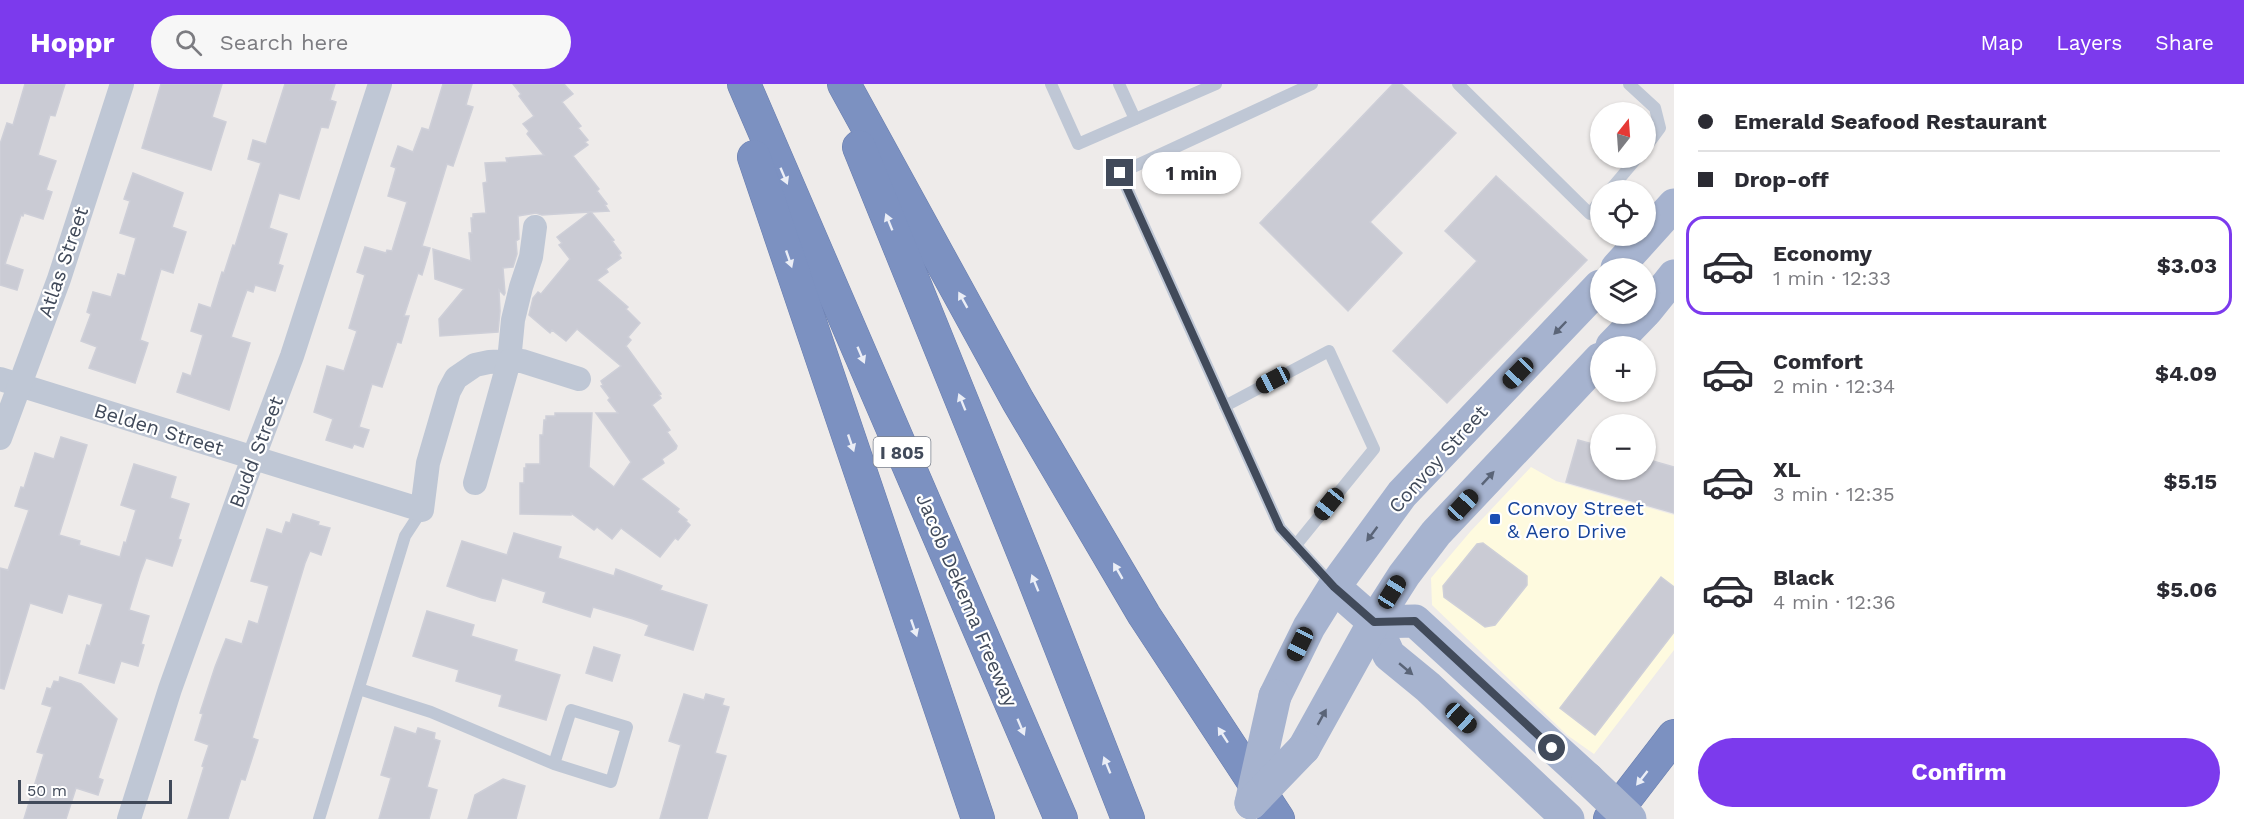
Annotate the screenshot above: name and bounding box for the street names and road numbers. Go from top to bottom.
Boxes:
street label: Atlas Street [33,203,93,321]
street label: Budd Street [224,392,288,511]
street label: Belden Street [91,398,227,460]
street label: Convoy Street [1383,400,1493,518]
road number: I 805 [874,437,930,467]
street label: Jacob Dekema Freeway [911,490,1023,711]

